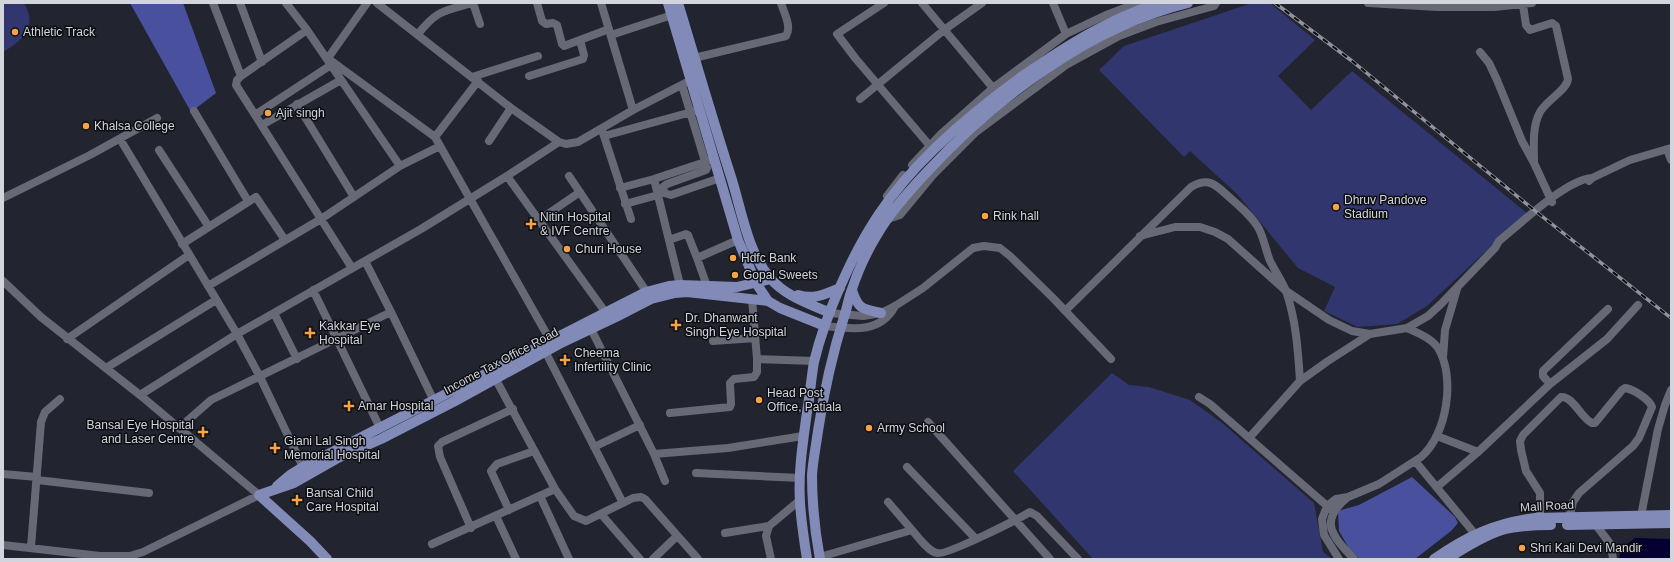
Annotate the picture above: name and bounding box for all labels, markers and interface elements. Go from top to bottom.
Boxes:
place label: Athletic Track [23,25,96,39]
marker: Athletic Track [10,27,20,37]
place label: Ajit singh [276,106,325,120]
marker: Ajit singh [263,108,273,118]
place label: Khalsa College [94,119,175,133]
marker: Khalsa College [81,121,91,131]
place label: Dhruv Pandove Stadium [1344,193,1427,221]
marker: Dhruv Pandove Stadium [1331,202,1341,212]
place label: Rink hall [993,209,1039,223]
place label: Nitin Hospital & IVF Centre [540,210,611,238]
marker: Rink hall [980,211,990,221]
marker: Nitin Hospital & IVF Centre [525,218,537,230]
place label: Churi House [575,242,642,256]
marker: Churi House [562,244,572,254]
place label: Hdfc Bank [741,251,797,265]
marker: Hdfc Bank [728,253,738,263]
place label: Gopal Sweets [743,268,818,282]
marker: Gopal Sweets [730,270,740,280]
place label: Dr. Dhanwant Singh Eye Hospital [685,311,786,339]
place label: Kakkar Eye Hospital [319,319,381,347]
marker: Dr. Dhanwant Singh Eye Hospital [670,319,682,331]
street label: Income Tax Office Road [441,325,561,397]
marker: Kakkar Eye Hospital [304,327,316,339]
place label: Cheema Infertility Clinic [574,346,651,374]
marker: Cheema Infertility Clinic [559,354,571,366]
place label: Head Post Office, Patiala [767,386,842,414]
marker: Head Post Office, Patiala [754,395,764,405]
place label: Amar Hospital [358,399,433,413]
marker: Amar Hospital [343,400,355,412]
place label: Bansal Eye Hospital and Laser Centre [87,418,194,446]
place label: Army School [877,421,945,435]
marker: Army School [864,423,874,433]
marker: Bansal Eye Hospital and Laser Centre [197,426,209,438]
place label: Giani Lal Singh Memorial Hospital [284,434,380,462]
marker: Giani Lal Singh Memorial Hospital [269,442,281,454]
place label: Bansal Child Care Hospital [306,486,379,514]
marker: Bansal Child Care Hospital [291,494,303,506]
street label: Mall Road [1520,498,1574,514]
place label: Shri Kali Devi Mandir [1530,541,1642,555]
marker: Shri Kali Devi Mandir [1517,543,1527,553]

